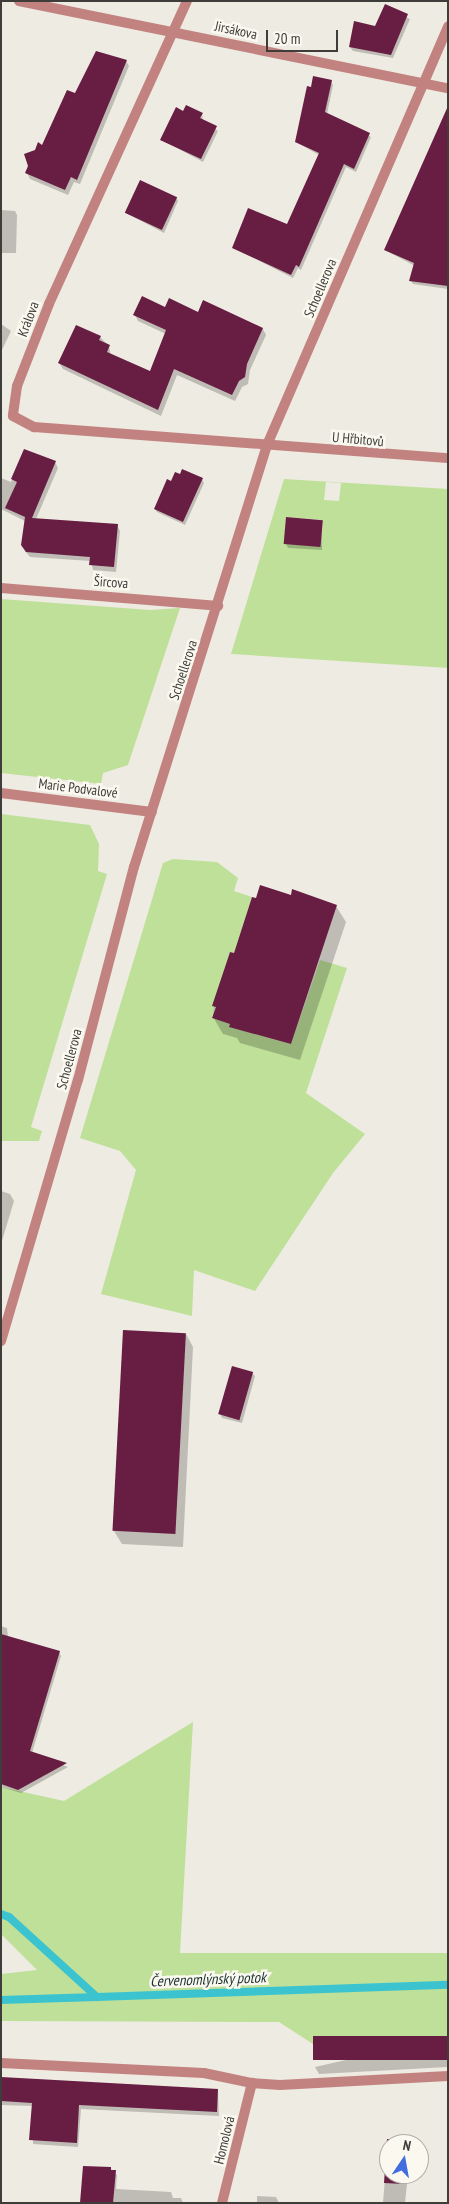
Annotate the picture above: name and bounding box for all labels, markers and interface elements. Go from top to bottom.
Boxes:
street label: Jirsákova [213,17,259,43]
scale bar [269,20,342,52]
text: 20 m [274,29,300,48]
street label: Schoellerova [300,256,340,320]
street label: Králova [14,299,42,339]
street label: U Hřbitovů [331,428,385,450]
street label: Šircova [93,572,129,592]
street label: Schoellerova [165,638,201,702]
street label: Marie Podvalové [37,775,119,801]
street label: Schoellerova [53,1027,85,1091]
water label: Červenomlýnský potok [150,1968,266,1990]
street label: Homolová [210,2114,238,2166]
north arrow [379,2134,429,2184]
text: N [401,2136,412,2155]

